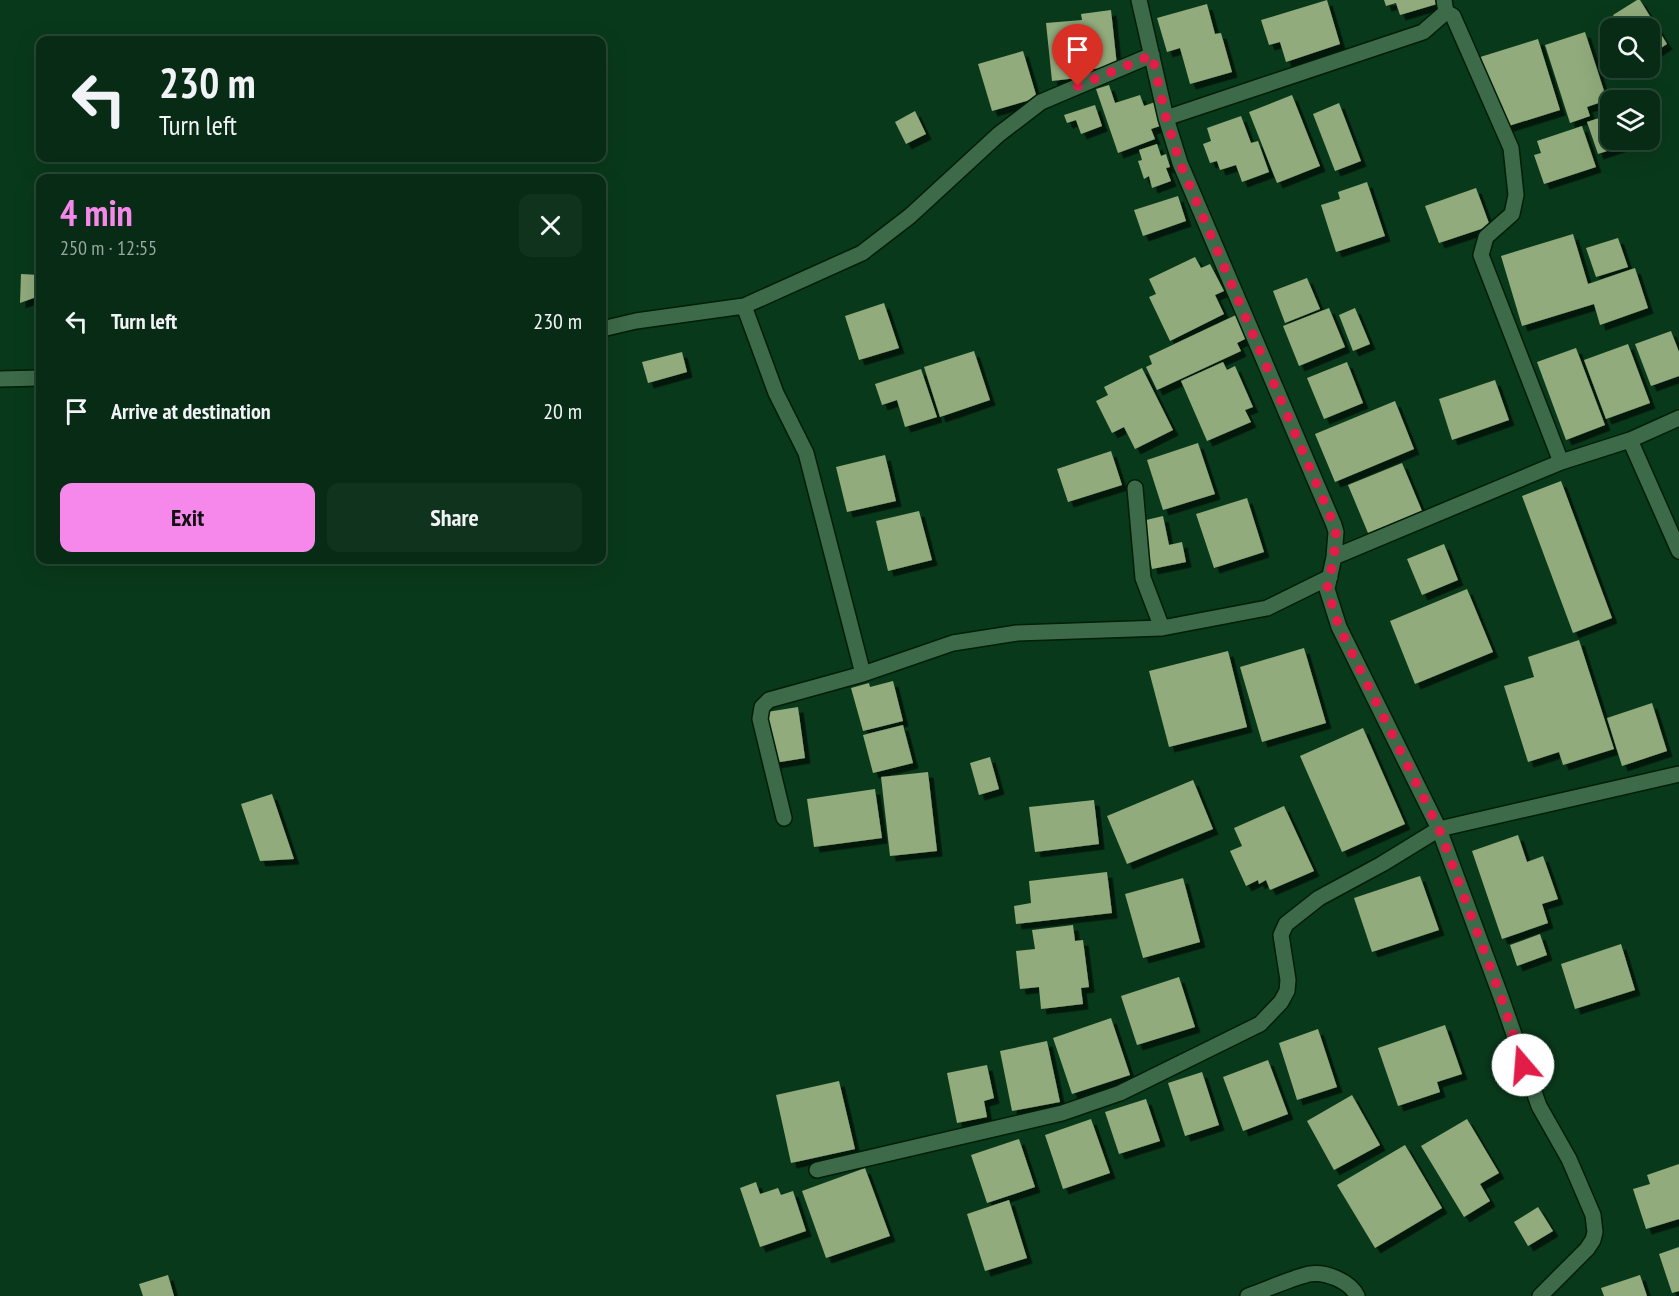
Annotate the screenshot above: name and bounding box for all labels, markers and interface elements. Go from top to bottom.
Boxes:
map controls [1600,18,1660,150]
button: search [1600,18,1660,78]
pin [1052,24,1103,86]
icon: arrive [1061,33,1094,66]
text: 230 m [159,55,256,110]
icon: left [60,60,138,138]
button: layers [1600,90,1660,150]
text: Turn left [159,108,237,142]
text: 4 min [60,189,133,236]
button: close [519,194,582,257]
text: 250 m · 12:55 [60,235,157,261]
icon: left [60,305,93,338]
text: Turn left [111,307,177,335]
text: 230 m [533,307,582,335]
icon: arrive [60,395,93,428]
text: Arrive at destination [111,397,271,425]
text: 20 m [543,397,582,425]
button: Exit [60,483,315,552]
button: Share [327,483,582,552]
position arrow [1491,1033,1555,1097]

